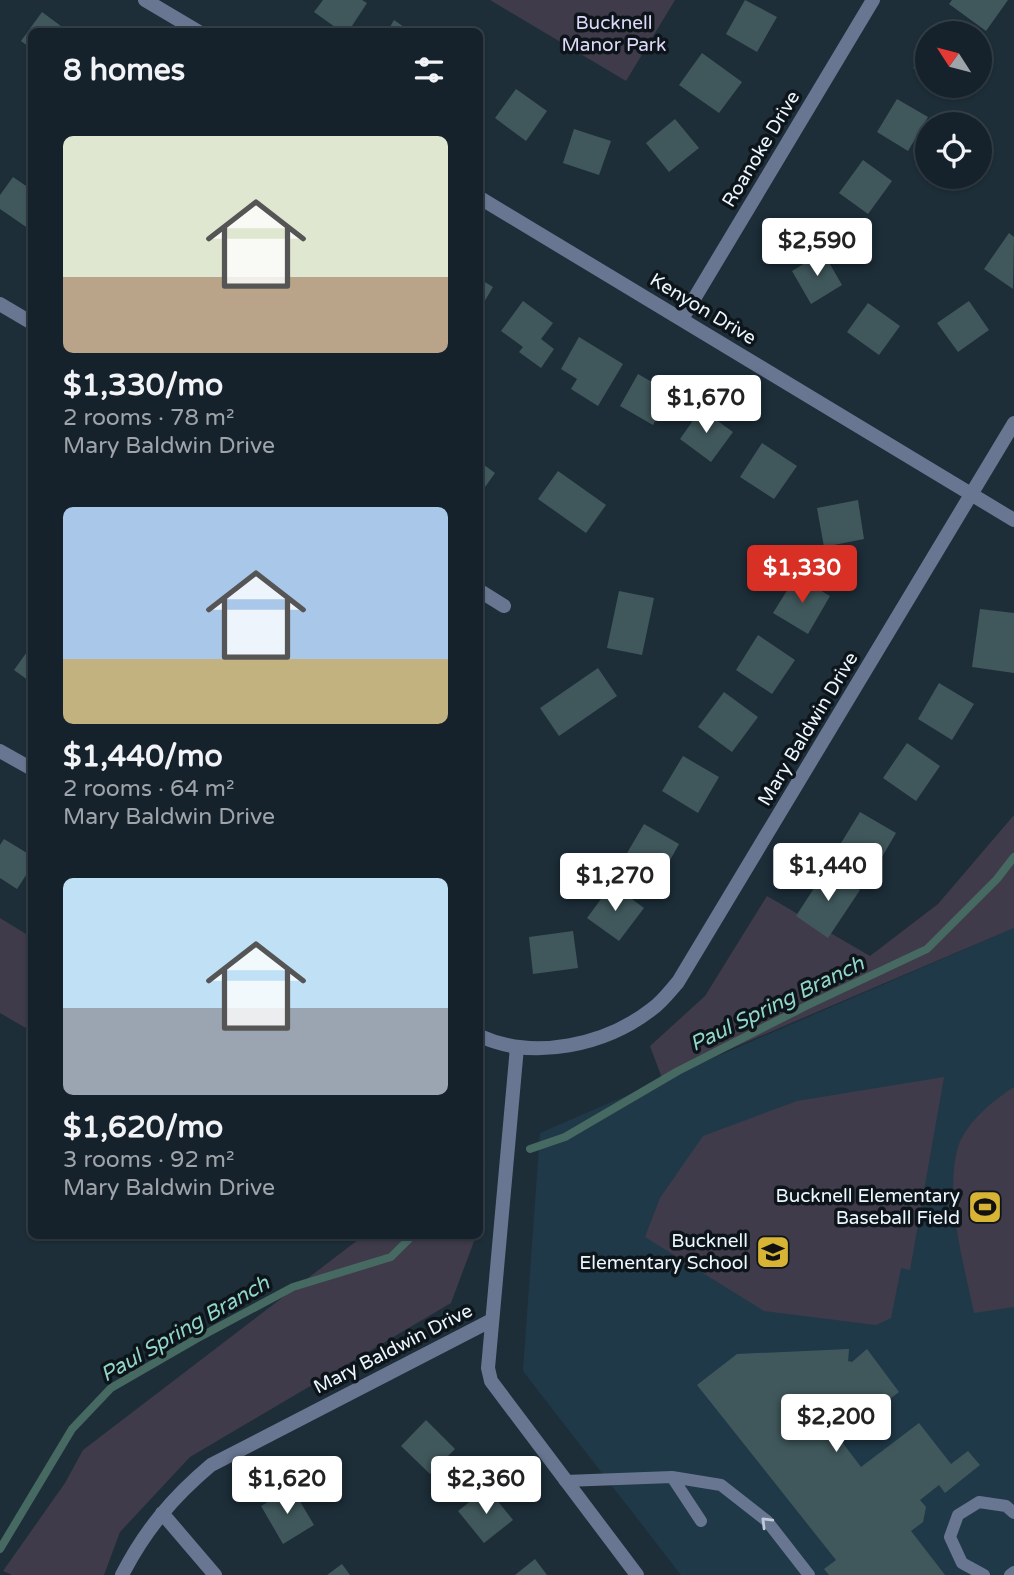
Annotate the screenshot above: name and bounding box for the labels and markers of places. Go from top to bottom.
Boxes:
pin: $2,590 [760,218,874,278]
pin: $1,670 [649,376,763,435]
pin: $1,330 [745,546,859,605]
pin: $1,440 [771,844,885,903]
pin: $1,270 [558,853,672,913]
place label: Bucknell Elementary Baseball Field [776,1185,960,1229]
sports icon: Bucknell Elementary Baseball Field [966,1188,1004,1226]
place label: Bucknell Elementary School [579,1230,748,1274]
school or university icon: Bucknell Elementary School [754,1233,792,1271]
pin: $2,200 [779,1394,893,1454]
pin: $1,620 [230,1456,344,1516]
pin: $2,360 [429,1456,543,1516]

